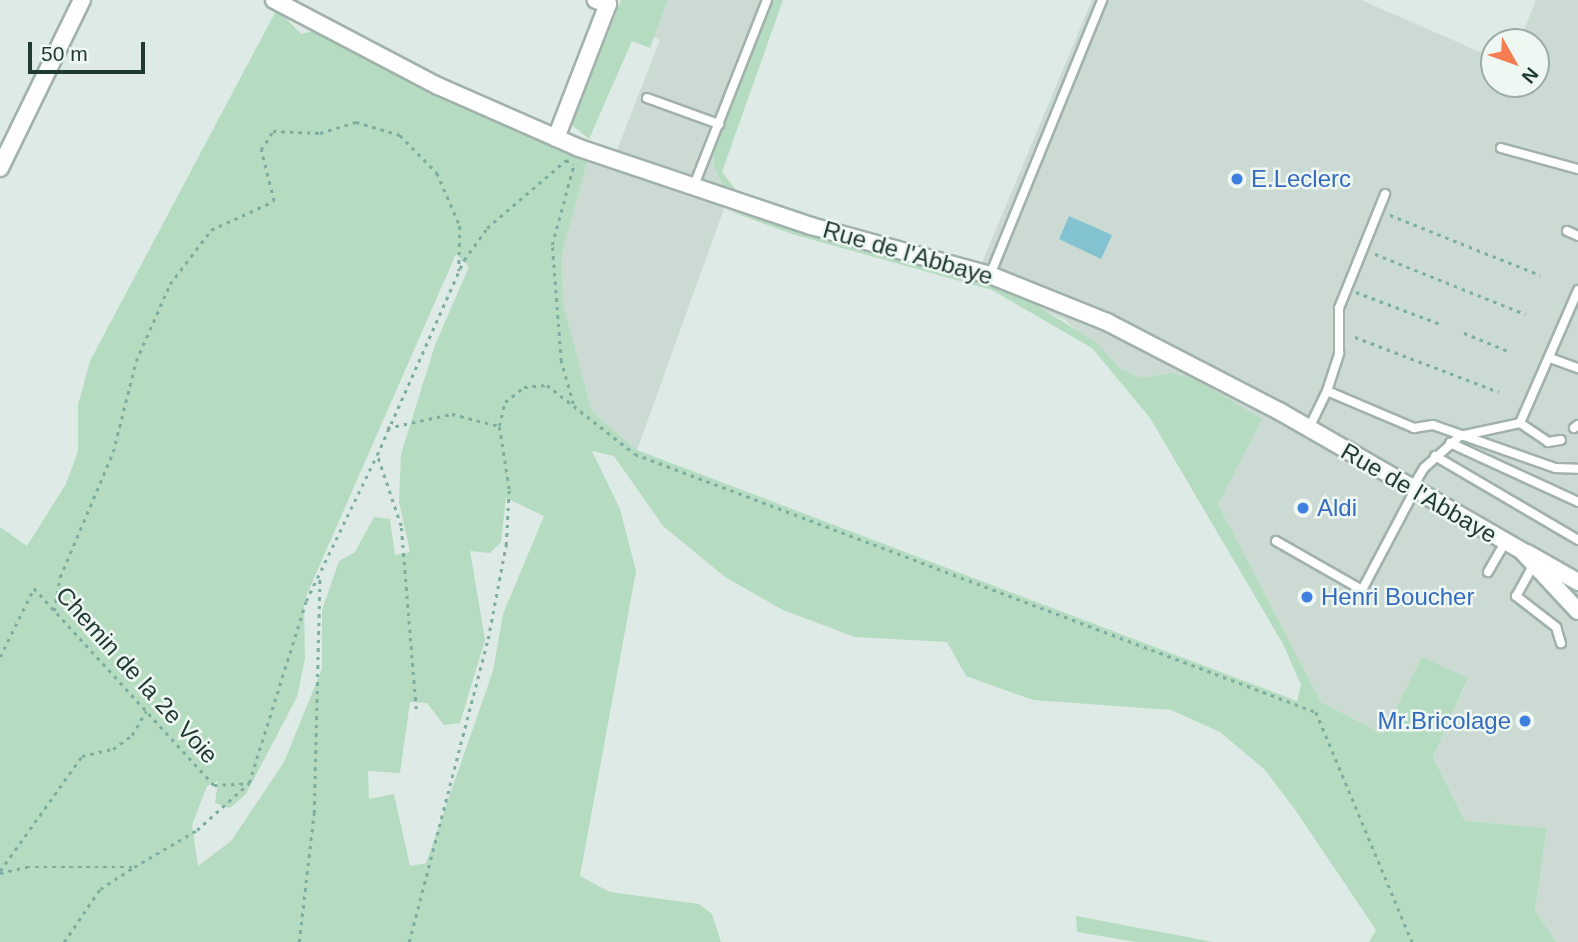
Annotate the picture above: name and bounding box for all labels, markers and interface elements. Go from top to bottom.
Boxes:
scale bar [32,28,149,72]
north arrow [1480,28,1550,98]
text: 50 m [41,42,88,65]
text: N [1517,64,1542,88]
place label: E.Leclerc [1251,165,1351,193]
marker: E.Leclerc [1229,171,1245,187]
street label: Rue de l'Abbaye [820,215,996,291]
street label: Rue de l'Abbaye [1336,437,1502,549]
place label: Aldi [1317,494,1357,522]
marker: Aldi [1295,500,1311,516]
street label: Chemin de la 2e Voie [50,581,224,769]
place label: Henri Boucher [1321,583,1474,611]
marker: Henri Boucher [1299,589,1315,605]
place label: Mr.Bricolage [1378,707,1511,735]
marker: Mr.Bricolage [1517,713,1533,729]

